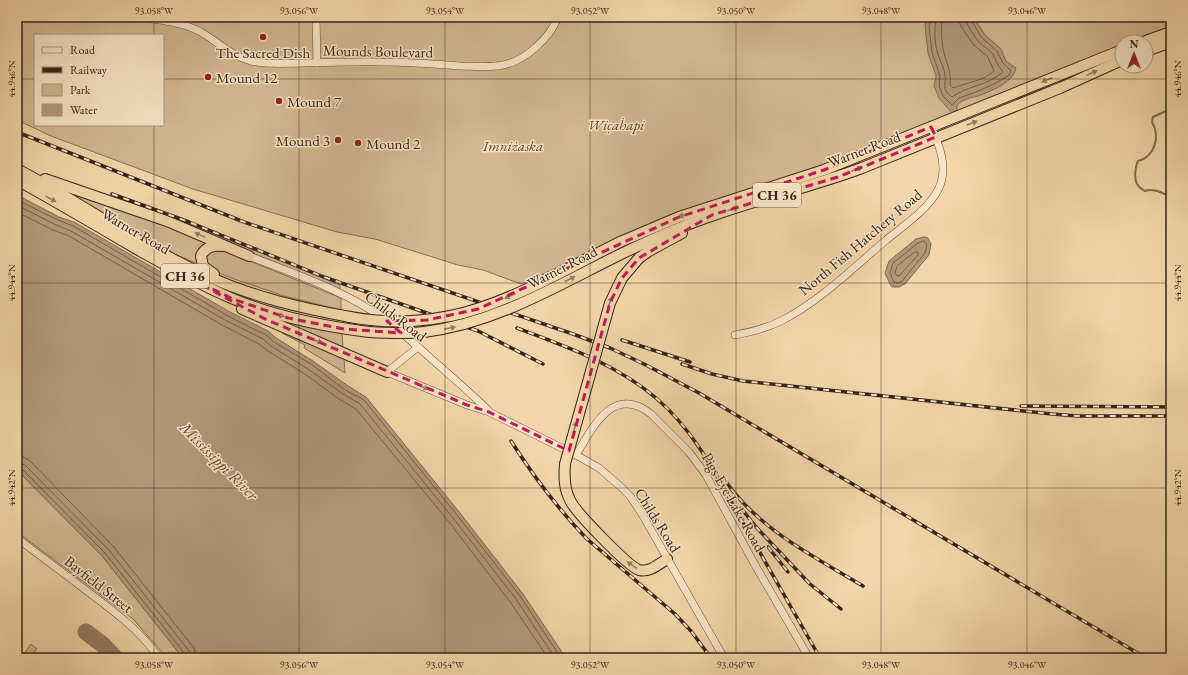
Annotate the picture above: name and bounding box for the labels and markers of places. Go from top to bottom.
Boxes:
marker: The Sacred Dish [258,32,268,42]
place label: The Sacred Dish [216,43,310,62]
place label: Mound 12 [216,68,278,87]
marker: Mound 12 [203,72,213,82]
place label: Mound 7 [287,92,342,111]
marker: Mound 7 [274,96,284,106]
place label: Mound 3 [276,131,330,150]
place label: Mound 2 [366,134,421,153]
marker: Mound 3 [333,135,343,145]
marker: Mound 2 [353,138,363,148]

